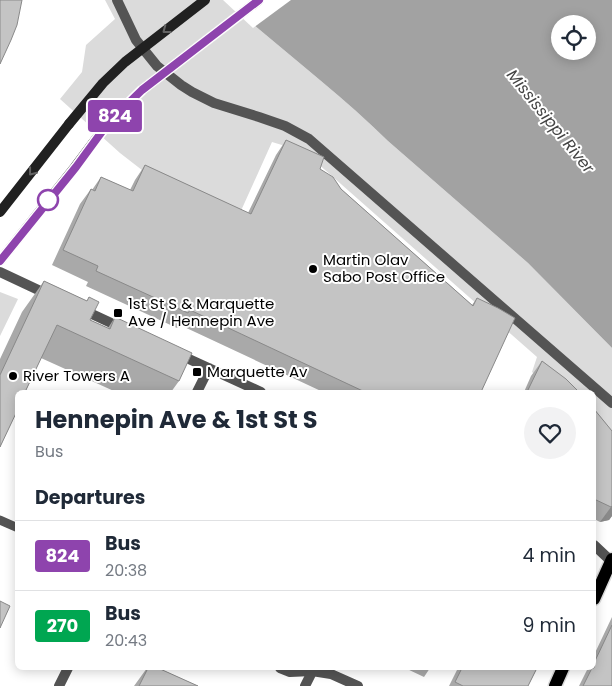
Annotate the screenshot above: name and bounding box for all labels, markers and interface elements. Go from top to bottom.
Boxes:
map controls [551,15,596,60]
button: locate [551,15,596,60]
one-way arrow [163,24,172,32]
water label: Mississippi River [501,64,600,179]
line badge: 824 [86,100,144,132]
text: 824 [98,103,132,128]
one-way arrow [29,166,37,175]
unlabelled marker [37,189,59,211]
place label: Martin Olav Sabo Post Office [323,249,445,287]
marker: Martin Olav Sabo Post Office [307,263,319,275]
place label: 1st St S & Marquette Ave / Hennepin Ave [128,293,274,331]
marker: 1st St S & Marquette Ave / Hennepin Ave [112,307,124,319]
place label: Marquette Av [207,361,308,382]
place label: River Towers A [23,365,130,386]
marker: Marquette Av [191,366,203,378]
marker: River Towers A [7,370,19,382]
text: Hennepin Ave & 1st St S [35,403,318,436]
button: heart [524,407,576,459]
text: Bus [35,440,63,463]
text: Departures [35,484,145,511]
text: Bus [105,530,141,557]
text: 4 min [523,542,576,569]
text: 824 [45,543,80,568]
text: 20:38 [105,559,147,582]
text: Bus [105,600,141,627]
text: 9 min [523,612,576,639]
text: 270 [47,613,78,638]
text: 20:43 [105,629,147,652]

